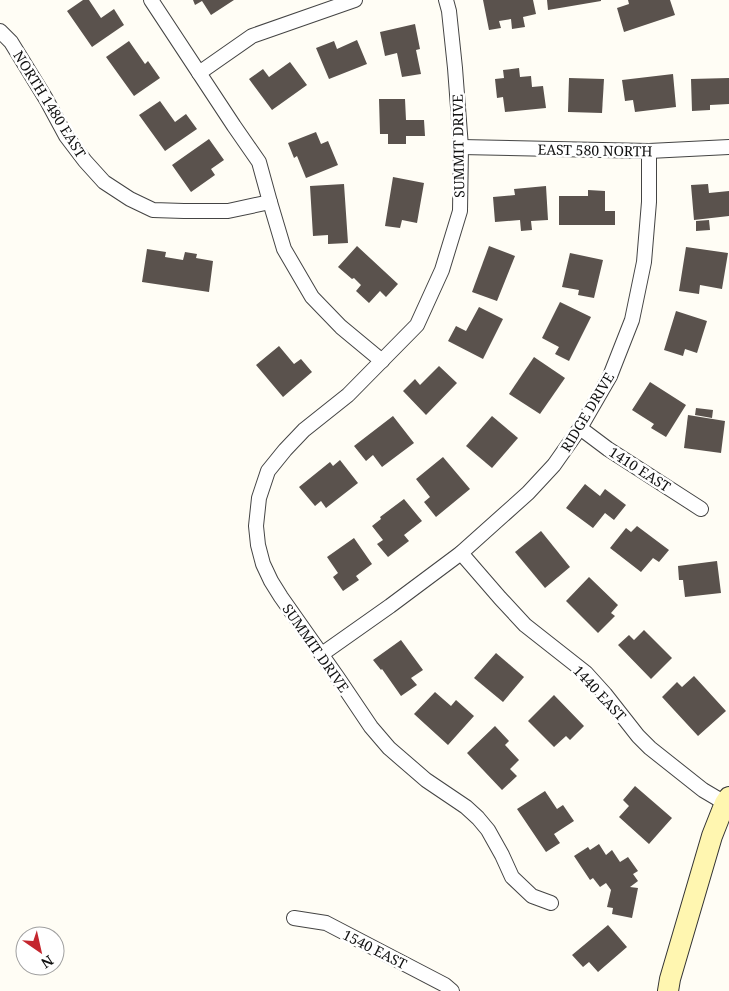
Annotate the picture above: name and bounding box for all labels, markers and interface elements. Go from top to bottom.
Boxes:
street label: NORTH 1480 EAST [9,47,91,161]
street label: SUMMIT DRIVE [448,94,468,198]
street label: EAST 580 NORTH [537,139,653,161]
street label: RIDGE DRIVE [556,368,618,455]
street label: 1410 EAST [606,442,675,496]
street label: SUMMIT DRIVE [278,600,354,696]
street label: 1440 EAST [569,661,631,725]
street label: 1540 EAST [340,925,411,973]
north arrow [15,926,65,976]
text: N [38,951,57,973]

